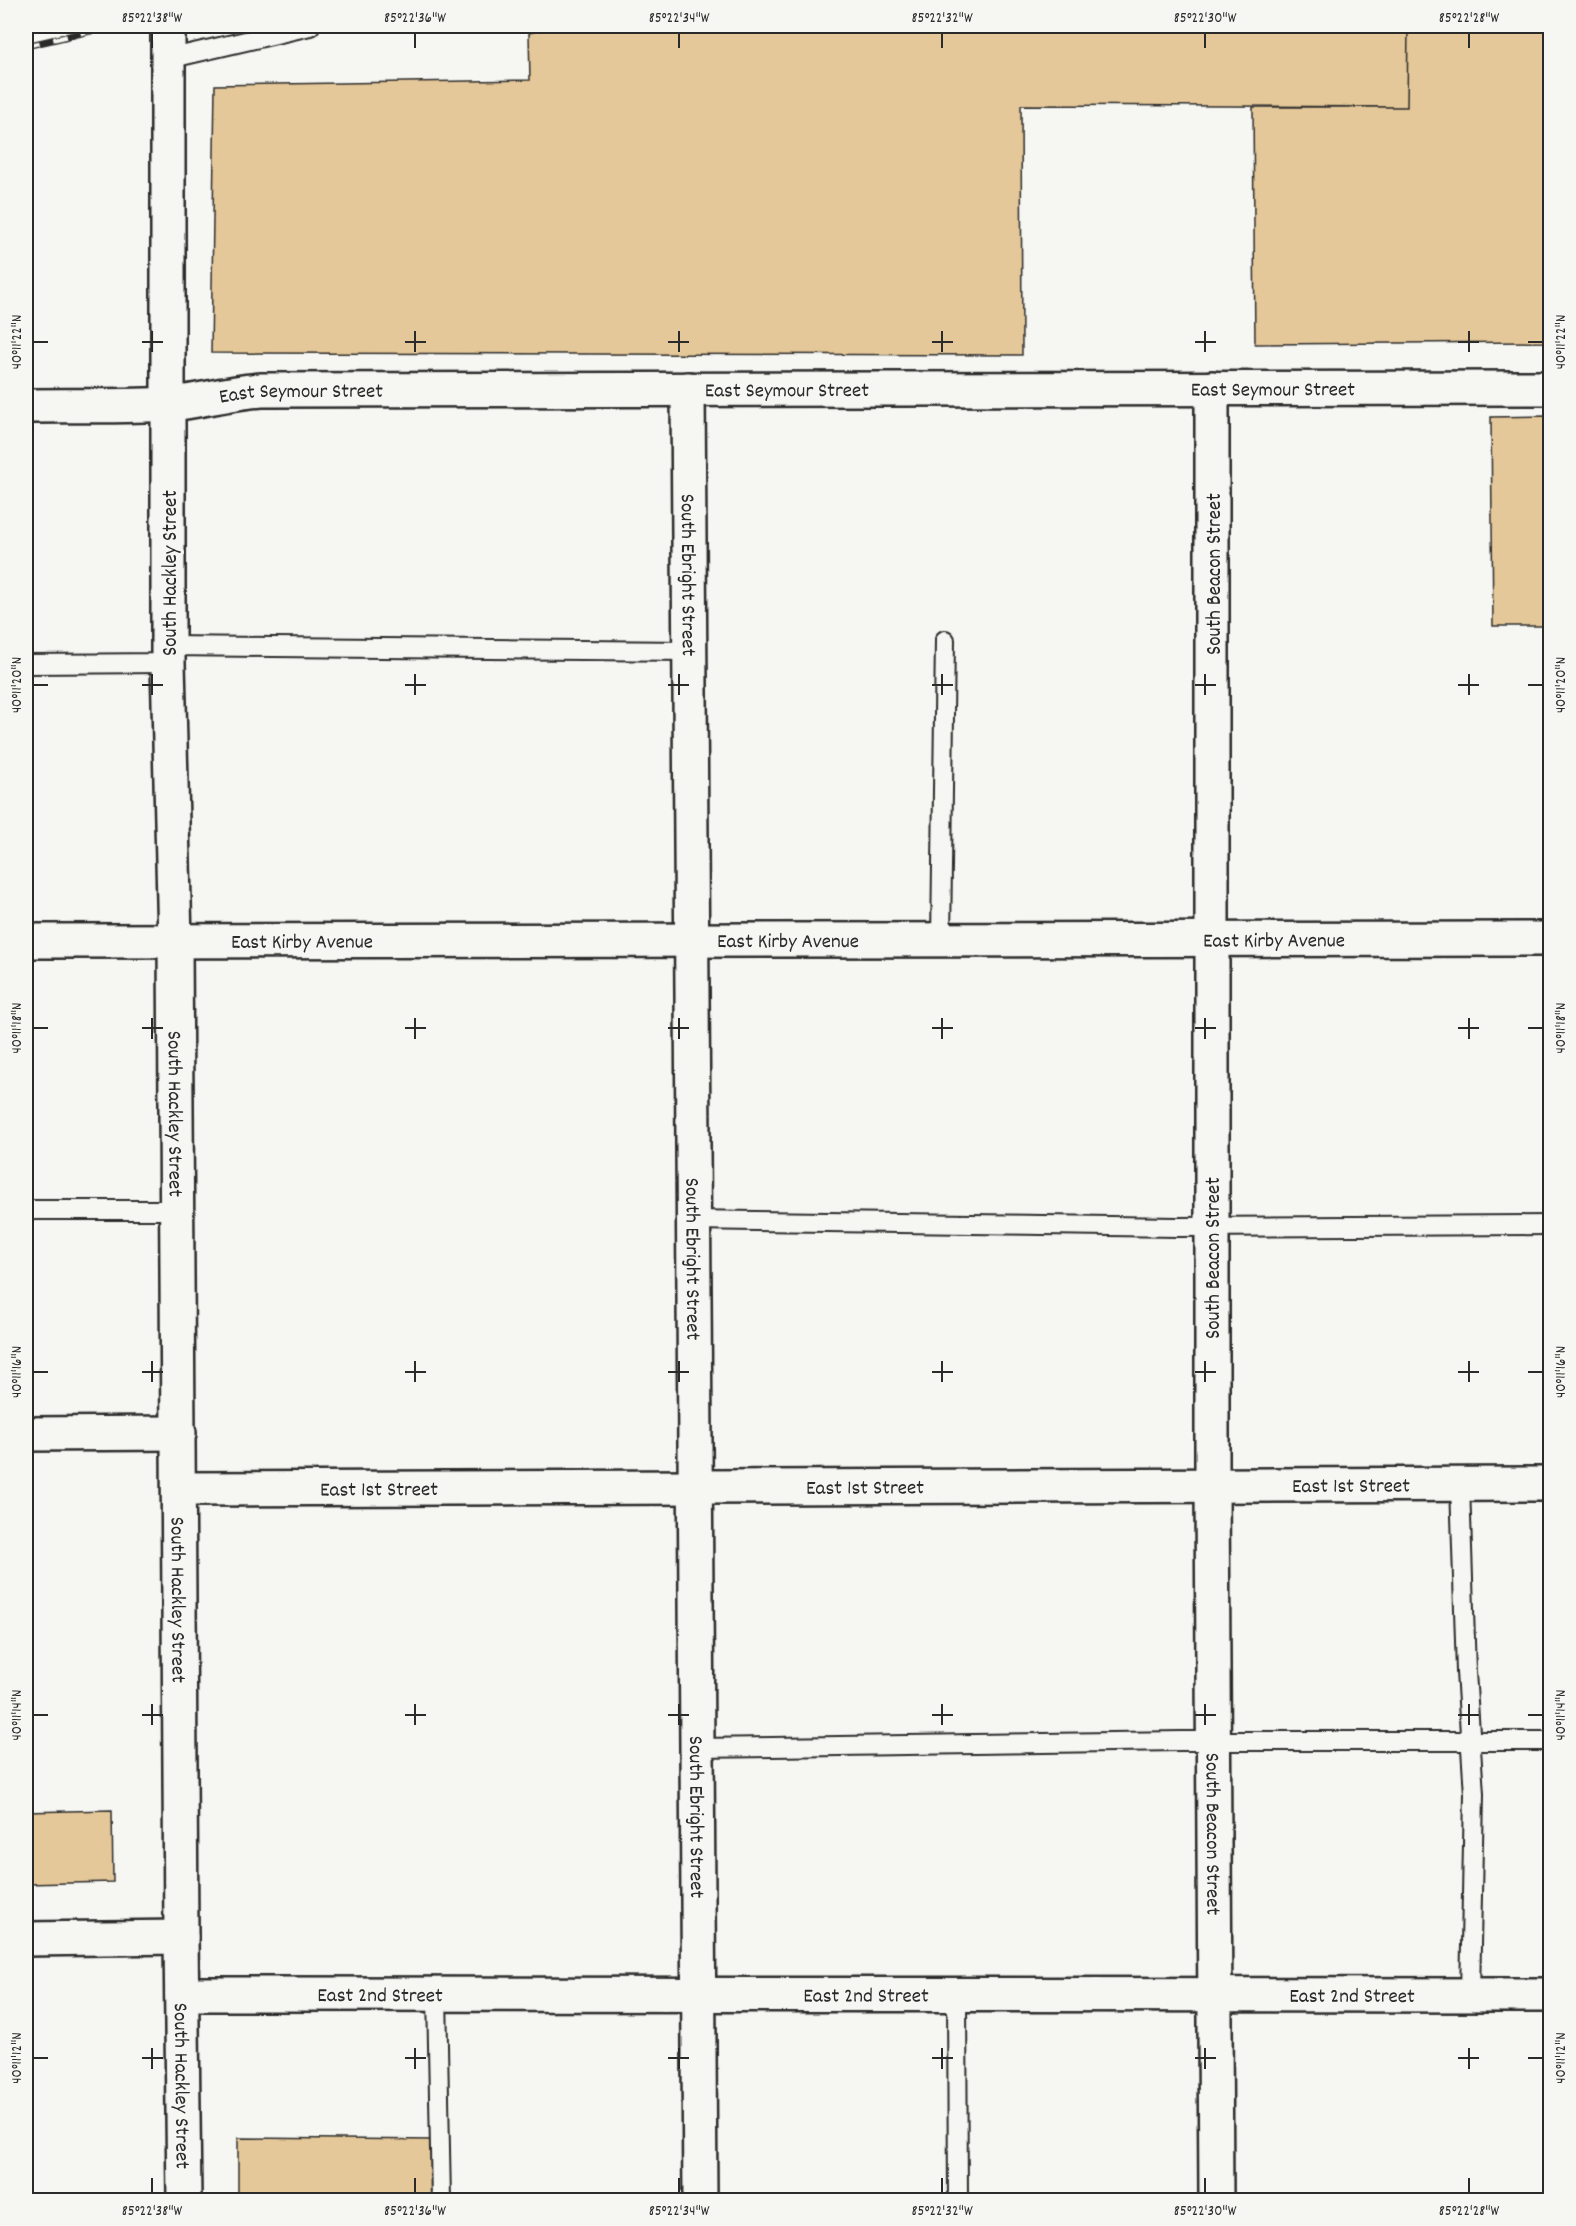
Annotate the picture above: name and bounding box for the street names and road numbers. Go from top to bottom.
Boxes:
street label: East Seymour Street [1191,376,1355,407]
street label: East Seymour Street [705,377,869,407]
street label: East Seymour Street [217,378,383,414]
street label: South Hackley Street [157,490,187,656]
street label: South Beacon Street [1201,493,1231,655]
street label: South Ebright Street [671,494,702,657]
street label: East Kirby Avenue [1203,927,1345,957]
street label: East Kirby Avenue [717,928,859,958]
street label: East Kirby Avenue [231,929,373,959]
street label: South Hackley Street [158,1031,189,1197]
street label: South Beacon Street [1200,1177,1230,1339]
street label: South Ebright Street [675,1178,706,1341]
street label: East 1st Street [1292,1473,1410,1503]
street label: East 1st Street [806,1474,924,1505]
street label: East 1st Street [320,1476,438,1506]
street label: South Hackley Street [160,1517,191,1683]
street label: South Ebright Street [679,1736,710,1899]
street label: South Beacon Street [1195,1753,1226,1916]
street label: East 2nd Street [317,1982,443,2012]
street label: East 2nd Street [803,1982,929,2013]
street label: East 2nd Street [1289,1983,1415,2013]
street label: South Hackley Street [164,2003,196,2169]

